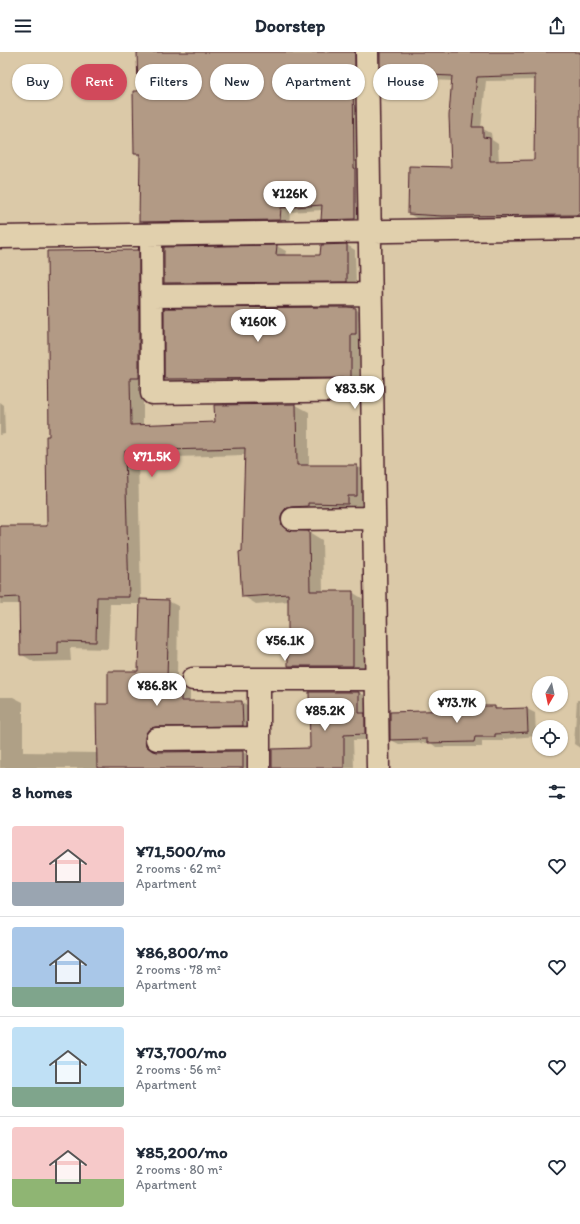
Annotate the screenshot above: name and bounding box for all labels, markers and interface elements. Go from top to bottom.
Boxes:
icon: menu [12,15,34,37]
text: Doorstep [255,15,325,37]
icon: share [546,15,568,37]
chip: Buy [12,64,63,100]
chip: Rent [71,64,127,100]
chip: Filters [135,64,202,100]
chip: New [210,64,264,100]
chip: Apartment [272,64,365,100]
chip: House [373,64,438,100]
pin: ¥126K [262,181,318,215]
text: ¥126K [272,186,308,201]
pin: ¥160K [230,309,286,343]
text: ¥160K [240,314,276,329]
pin: ¥83.5K [322,376,388,410]
text: ¥83.5K [335,381,375,396]
pin: ¥71.5K [119,444,185,478]
text: ¥71.5K [133,449,171,464]
pin: ¥56.1K [252,628,318,662]
text: ¥56.1K [266,633,304,648]
pin: ¥86.8K [124,673,190,707]
north arrow [532,676,568,712]
map controls [532,676,568,756]
text: ¥86.8K [137,678,177,693]
pin: ¥73.7K [424,690,490,724]
text: ¥73.7K [438,695,476,710]
pin: ¥85.2K [292,698,358,732]
text: ¥85.2K [305,703,345,718]
button: locate [532,720,568,756]
icon: filters [546,781,568,803]
text: 8 homes [12,782,72,802]
text: ¥71,500/mo [136,841,226,861]
icon: home [44,842,92,890]
icon: heart [546,855,568,877]
text: 2 rooms · 62 m² [136,861,221,876]
text: Apartment [136,876,197,891]
text: ¥86,800/mo [136,942,228,962]
icon: home [44,943,92,991]
icon: heart [546,956,568,978]
text: 2 rooms · 78 m² [136,962,221,977]
text: Apartment [136,977,197,992]
text: ¥73,700/mo [136,1042,227,1062]
icon: home [44,1043,92,1091]
icon: heart [546,1056,568,1078]
text: 2 rooms · 56 m² [136,1062,221,1077]
text: Apartment [136,1077,197,1092]
text: ¥85,200/mo [136,1142,228,1162]
icon: home [44,1143,92,1191]
icon: heart [546,1156,568,1178]
text: 2 rooms · 80 m² [136,1162,223,1177]
text: Apartment [136,1177,197,1192]

